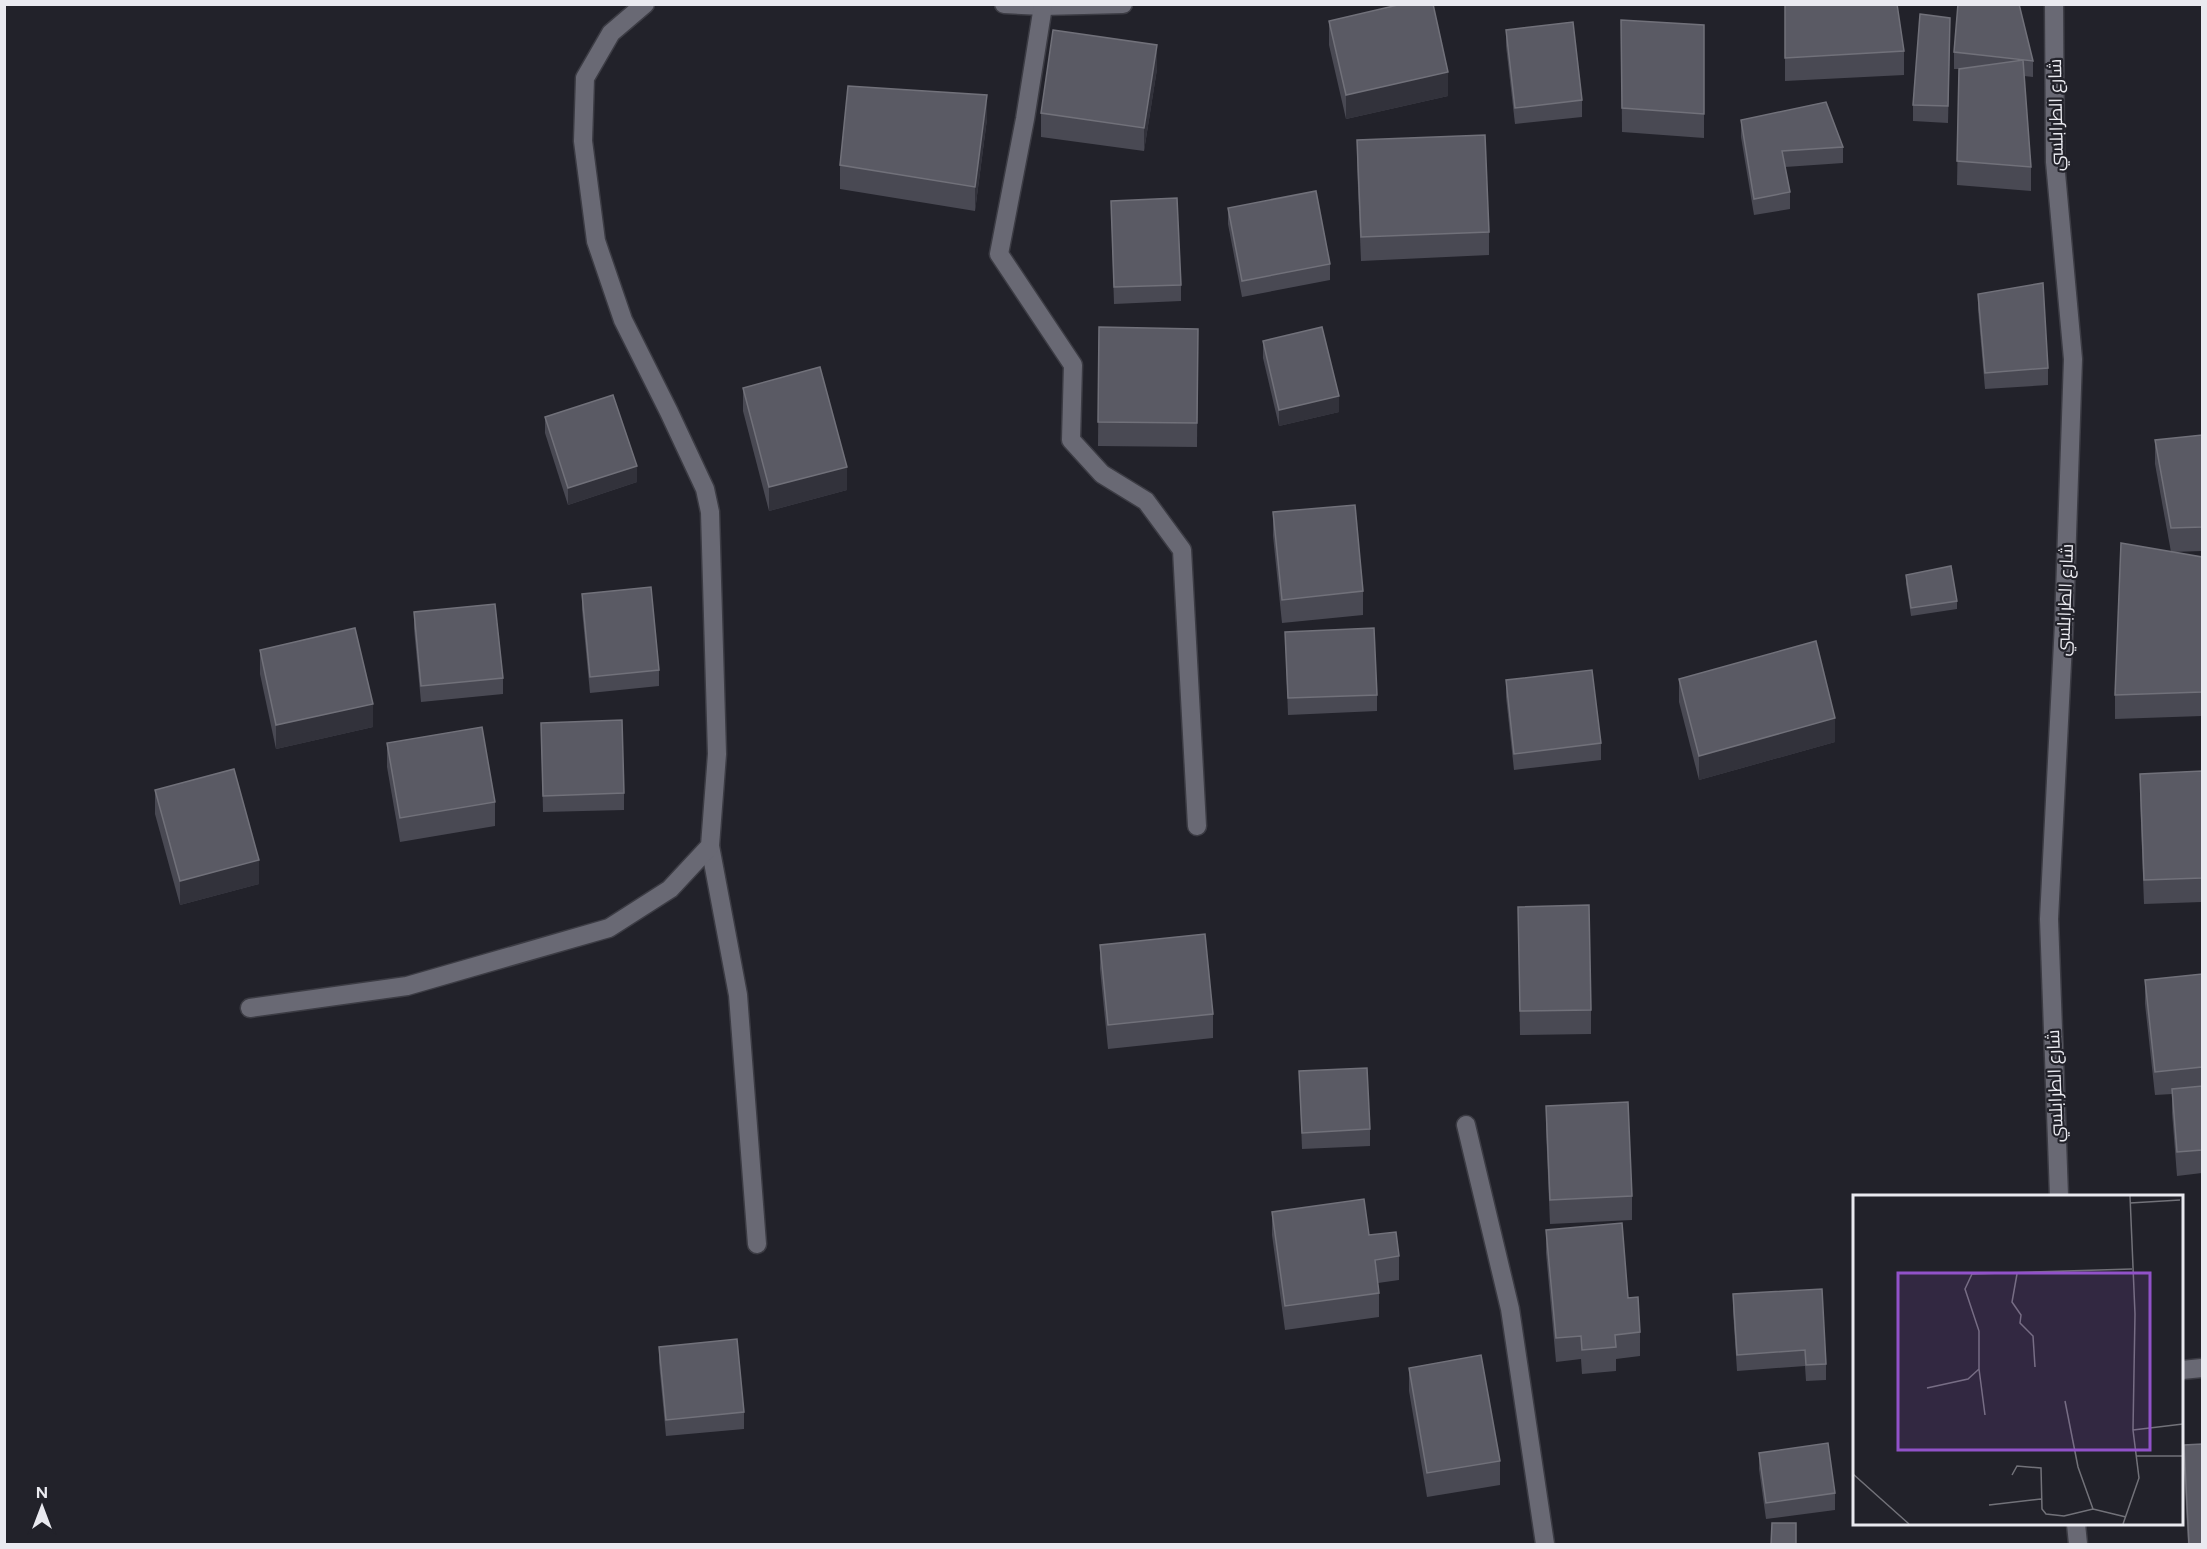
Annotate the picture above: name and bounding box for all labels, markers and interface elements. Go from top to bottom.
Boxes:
street label: شارع الطرابلسي [2044,58,2070,172]
street label: شارع الطرابلسي [2052,543,2080,657]
street label: شارع الطرابلسي [2042,1029,2070,1143]
inset map [1853,1195,2183,1525]
north arrow [12,1477,72,1537]
text: N [36,1483,48,1502]

